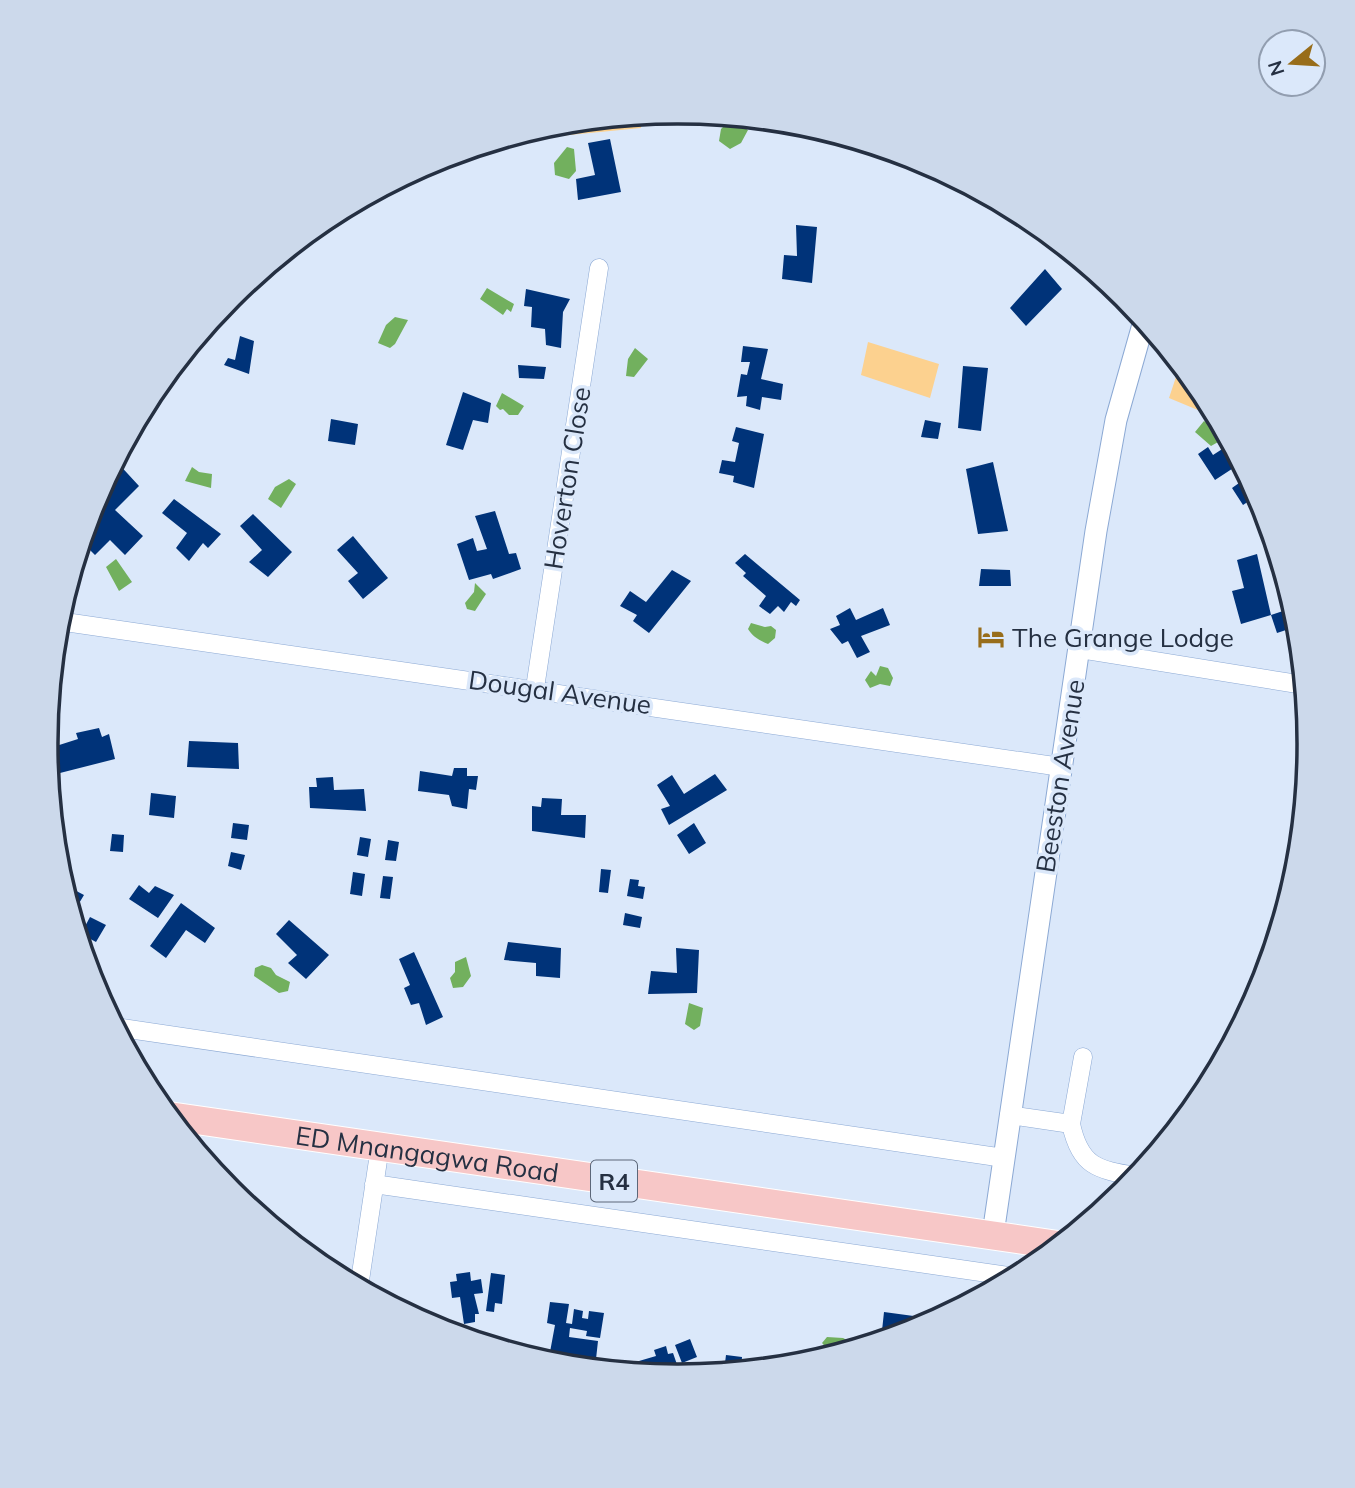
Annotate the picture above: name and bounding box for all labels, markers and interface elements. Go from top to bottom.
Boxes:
north arrow [1257,28,1327,98]
text: N [1262,58,1289,79]
street label: Hoverton Close [536,384,598,572]
place label: The Grange Lodge [1012,621,1234,654]
hotel icon: The Grange Lodge [976,622,1006,652]
street label: Dougal Avenue [467,663,653,721]
street label: Beeston Avenue [1028,677,1092,875]
street label: ED Mnangagwa Road [294,1118,561,1189]
road number: R4 [591,1161,637,1202]

